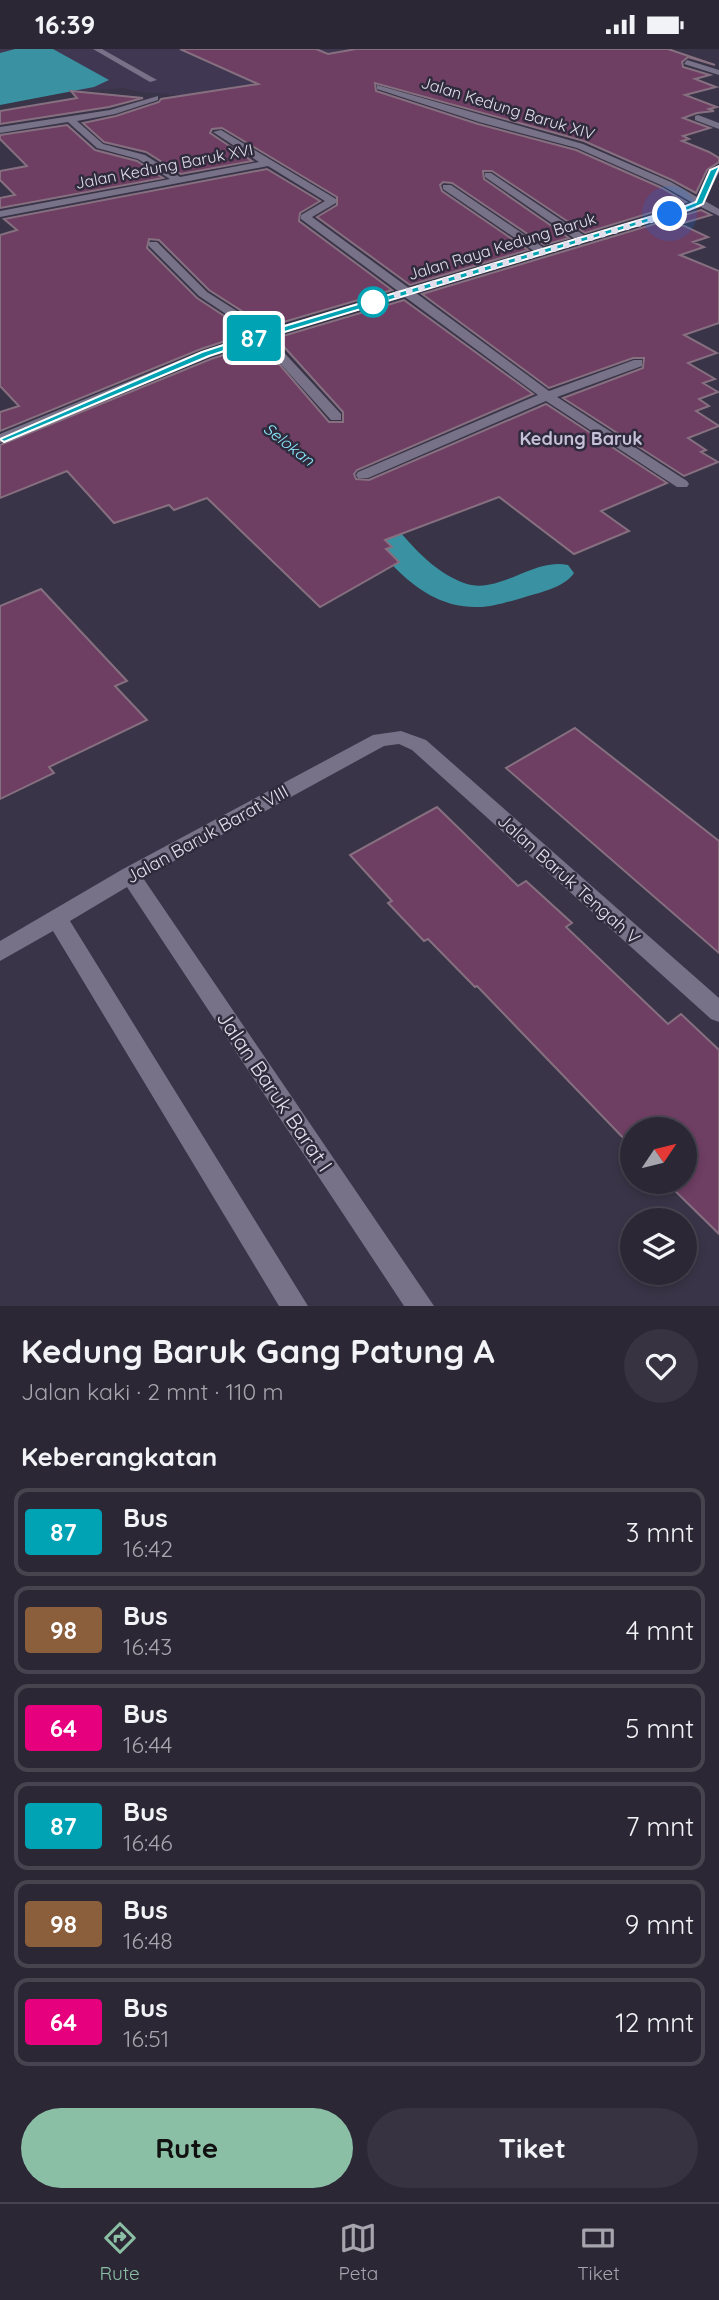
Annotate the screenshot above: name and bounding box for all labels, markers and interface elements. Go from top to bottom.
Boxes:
text: 16:39 [35,8,95,41]
street label: Jalan Kedung Baruk XIV [419,72,598,144]
street label: Jalan Kedung Baruk XVI [73,139,255,193]
your location [652,196,687,231]
street label: Jalan Raya Kedung Baruk [406,208,598,284]
unlabelled marker [358,287,388,317]
line badge: 87 [222,315,286,361]
text: 87 [241,323,267,353]
water label: Selokan [260,418,319,470]
district label: Kedung Baruk [519,427,643,450]
street label: Jalan Baruk Barat VIII [122,780,292,888]
street label: Jalan Baruk Tengah V [493,809,645,949]
street label: Jalan Baruk Barat I [211,1006,339,1176]
north arrow [620,1117,696,1193]
map controls [620,1117,697,1285]
button: layers [620,1208,697,1285]
button: heart [624,1329,698,1403]
text: Kedung Baruk Gang Patung A [21,1330,495,1371]
text: Jalan kaki · 2 mnt · 110 m [21,1377,283,1406]
text: Keberangkatan [21,1440,217,1473]
text: Bus [123,1501,168,1534]
text: 3 mnt [626,1516,694,1549]
text: 87 [50,1517,77,1547]
text: 16:42 [123,1534,173,1563]
text: Bus [123,1599,168,1632]
text: 4 mnt [626,1614,694,1647]
text: 98 [50,1615,77,1645]
text: 16:43 [123,1632,172,1661]
text: Bus [123,1697,168,1730]
text: 5 mnt [625,1712,694,1745]
text: 64 [50,1713,77,1743]
text: 16:44 [123,1730,172,1759]
text: Bus [123,1795,168,1828]
text: 7 mnt [626,1810,694,1843]
text: 87 [50,1811,77,1841]
text: 16:46 [123,1828,173,1857]
text: Bus [123,1893,168,1926]
text: 9 mnt [625,1908,694,1941]
text: 98 [50,1909,77,1939]
text: 16:48 [123,1926,173,1955]
text: Bus [123,1991,168,2024]
text: 12 mnt [615,2006,694,2039]
text: 64 [50,2007,77,2037]
text: 16:51 [123,2024,169,2053]
button: Rute [21,2108,353,2188]
button: Tiket [367,2108,698,2188]
tab: Rute [99,2219,140,2285]
tab: Peta [339,2219,378,2285]
tab: Tiket [577,2219,620,2285]

